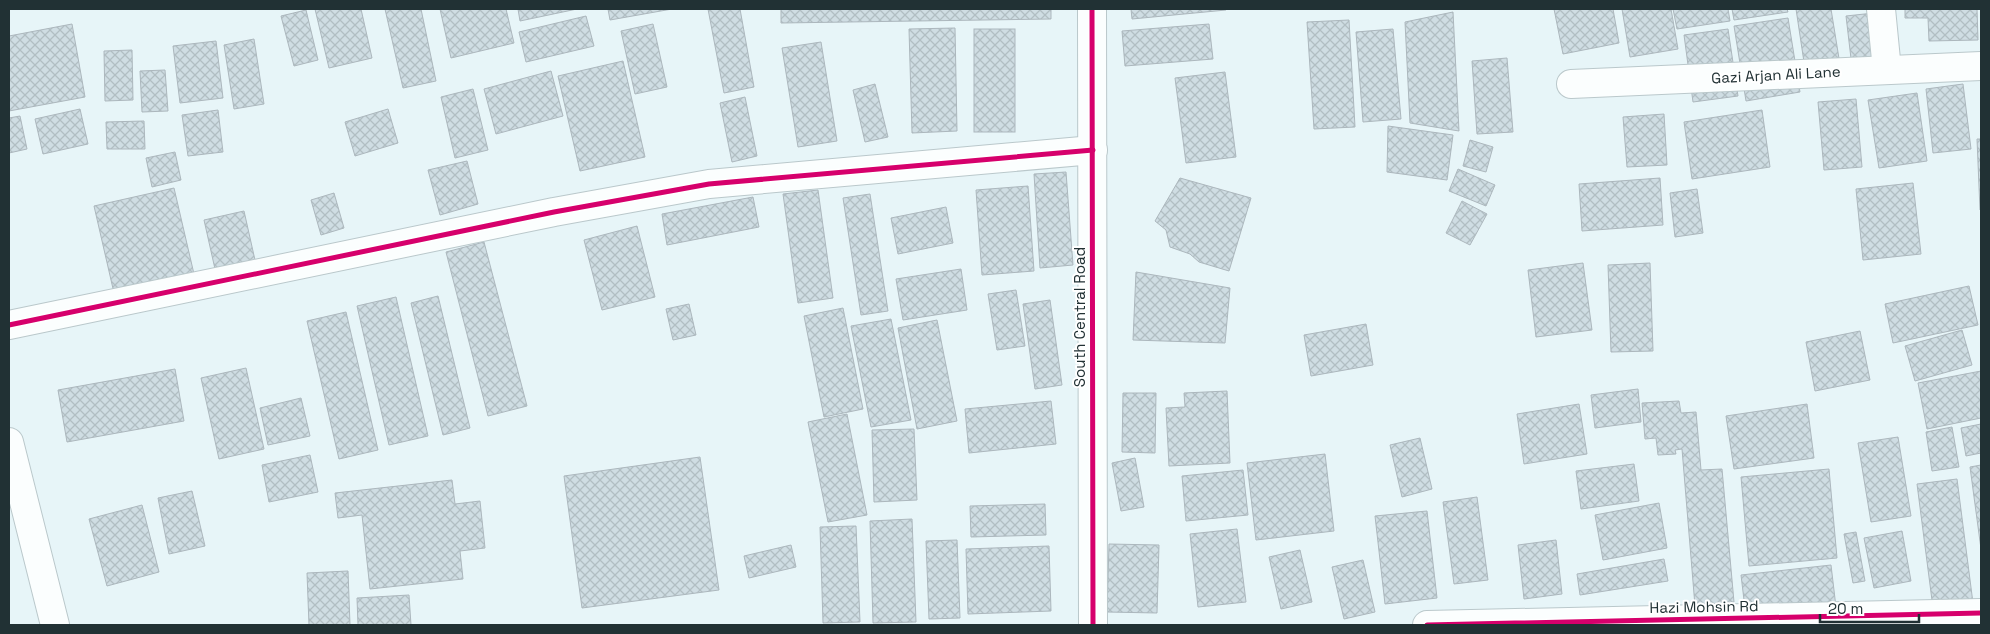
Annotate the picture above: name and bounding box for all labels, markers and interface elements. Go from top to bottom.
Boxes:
street label: Gazi Arjan Ali Lane [1711,62,1841,87]
street label: South Central Road [1070,247,1089,387]
scale bar [1820,592,1919,624]
street label: Hazi Mohsin Rd [1649,596,1759,617]
text: 20 m [1828,599,1863,618]

